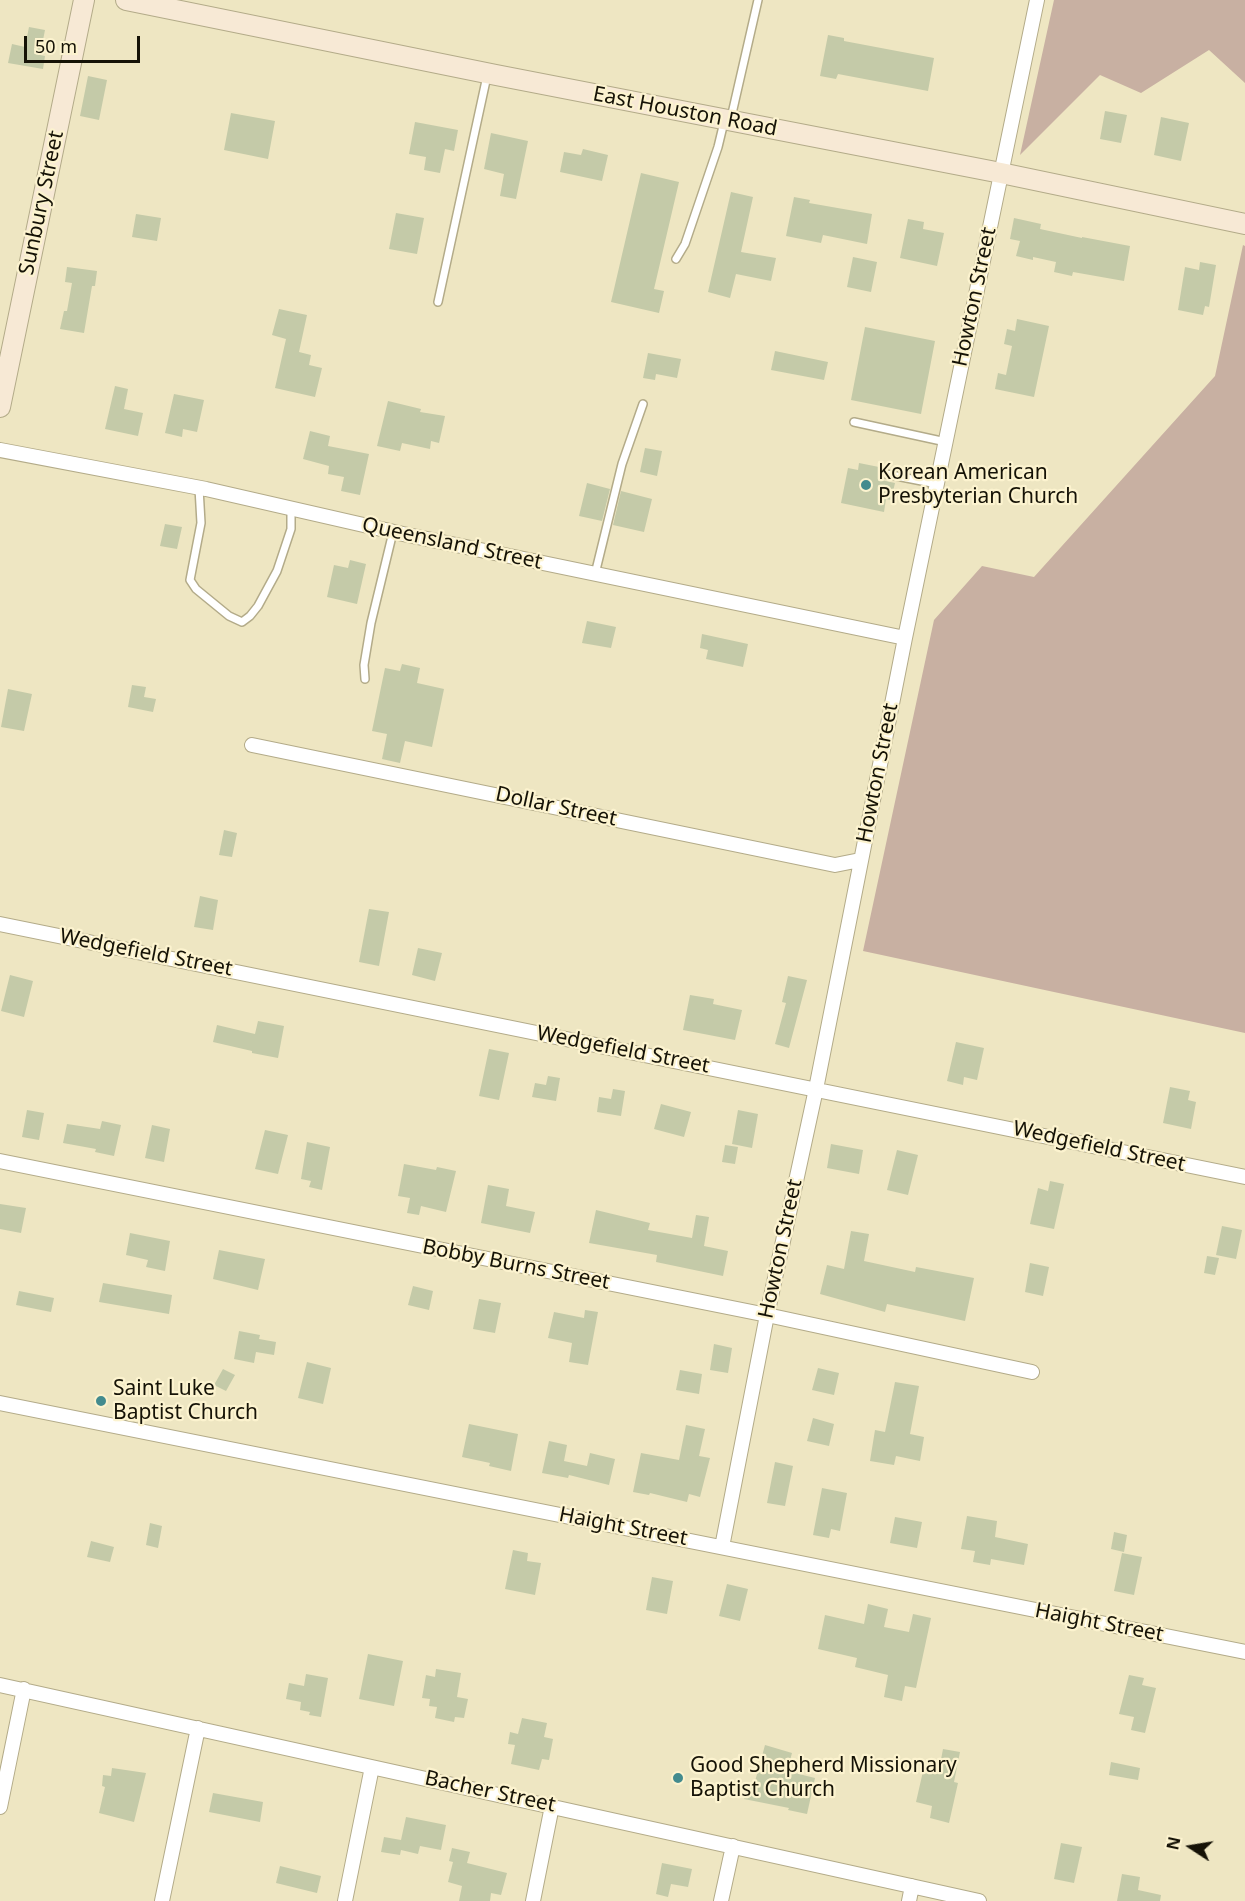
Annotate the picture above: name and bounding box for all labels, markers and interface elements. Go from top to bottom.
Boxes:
scale bar [27,24,142,62]
text: 50 m [35,34,77,58]
street label: East Houston Road [591,82,779,142]
street label: Sunbury Street [14,129,70,277]
street label: Howton Street [948,225,1002,369]
place label: Korean American Presbyterian Church [878,460,1078,510]
marker: Korean American Presbyterian Church [859,478,873,492]
street label: Queensland Street [360,513,544,575]
street label: Howton Street [852,701,904,845]
street label: Dollar Street [493,782,619,832]
street label: Wedgefield Street [57,924,235,982]
street label: Wedgefield Street [534,1021,712,1079]
street label: Wedgefield Street [1011,1116,1187,1178]
street label: Howton Street [754,1177,808,1321]
street label: Bobby Burns Street [420,1234,612,1296]
place label: Saint Luke Baptist Church [113,1376,258,1426]
marker: Saint Luke Baptist Church [94,1394,108,1408]
street label: Haight Street [557,1502,689,1552]
street label: Haight Street [1033,1598,1165,1648]
place label: Good Shepherd Missionary Baptist Church [690,1753,957,1803]
street label: Bacher Street [422,1766,558,1818]
marker: Good Shepherd Missionary Baptist Church [671,1771,685,1785]
north arrow [1161,1817,1221,1877]
text: N [1161,1835,1186,1852]

